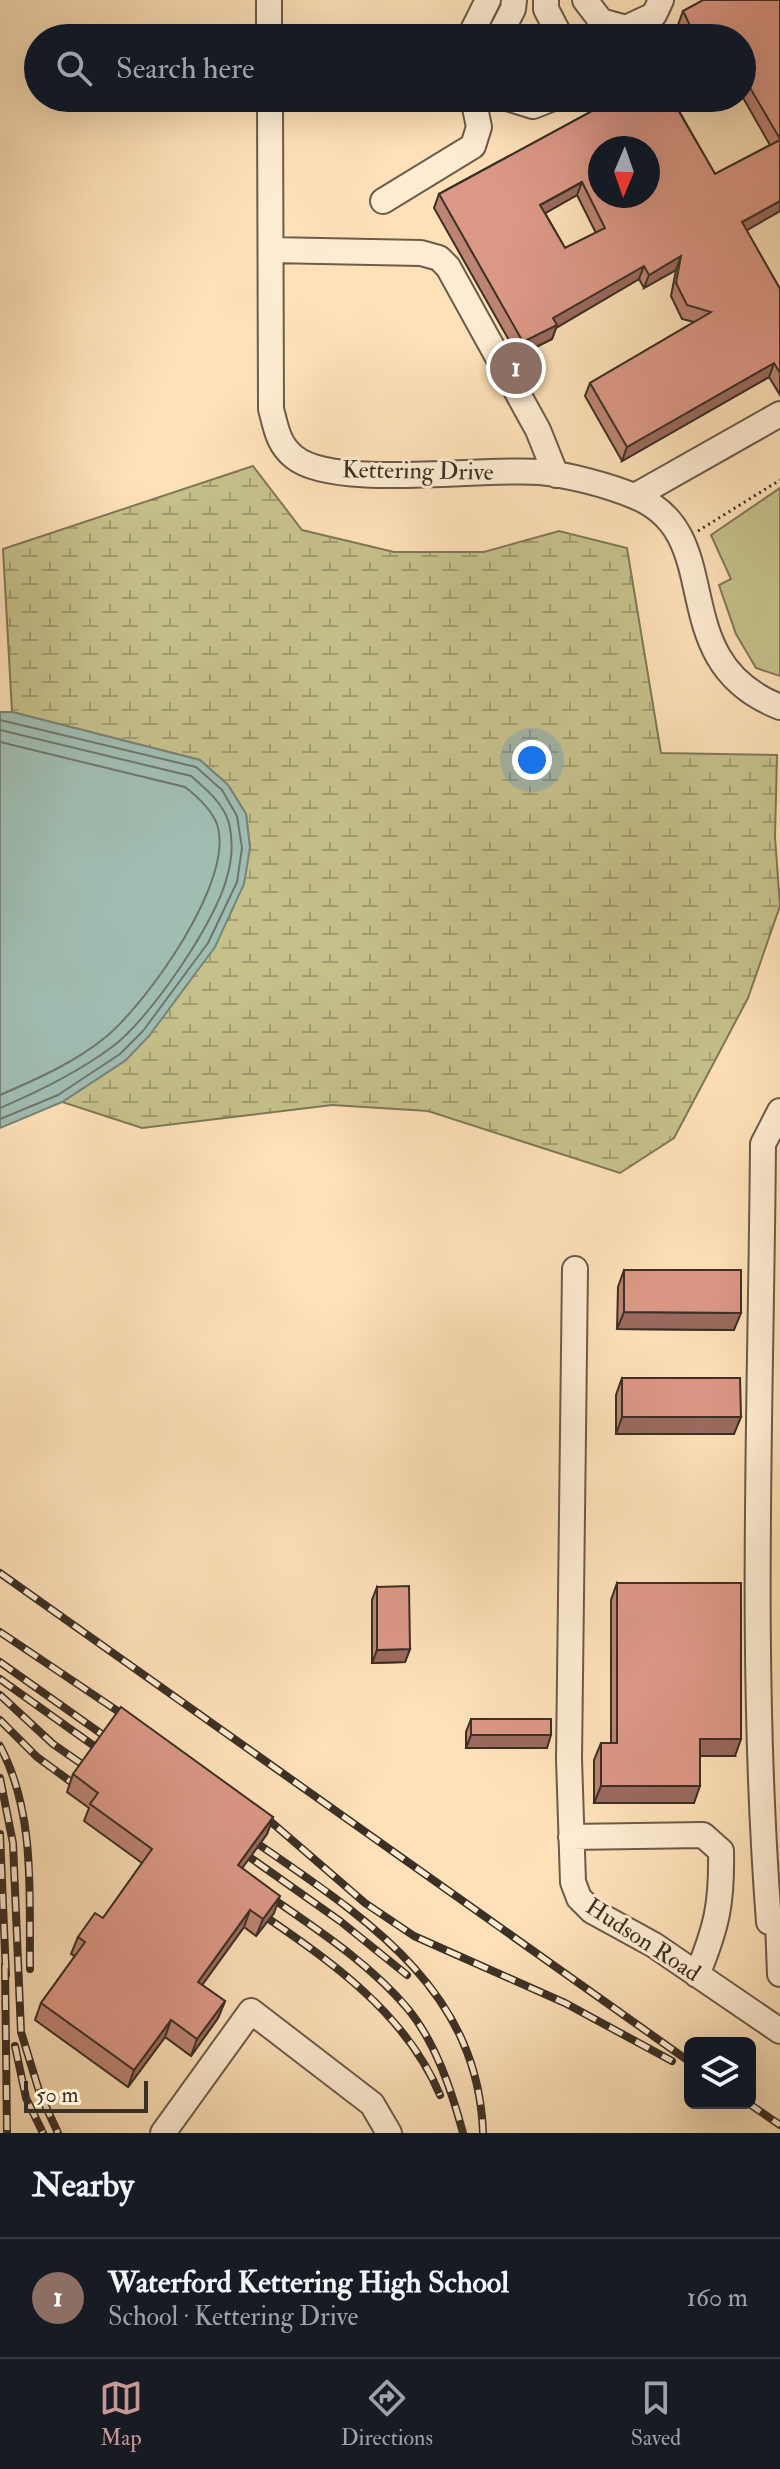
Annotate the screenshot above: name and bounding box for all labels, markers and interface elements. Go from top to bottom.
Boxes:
search box [24,24,756,112]
icon: search [52,46,96,90]
text: Search here [116,50,255,87]
north arrow [588,136,660,208]
pin: 1 [490,338,542,398]
street label: Kettering Drive [342,454,494,488]
your location [512,740,552,780]
street label: Hudson Road [580,1891,707,1989]
map controls [684,2037,756,2109]
button: layers [684,2037,756,2109]
scale bar [24,2077,148,2113]
text: 50 m [36,2081,78,2109]
text: Nearby [32,2164,134,2207]
text: Waterford Kettering High School [108,2264,509,2301]
text: 1 [53,2282,63,2314]
text: 160 m [687,2282,748,2314]
text: School · Kettering Drive [108,2301,358,2333]
tab: Map [99,2376,143,2452]
tab: Directions [341,2376,433,2452]
tab: Saved [631,2376,681,2452]

